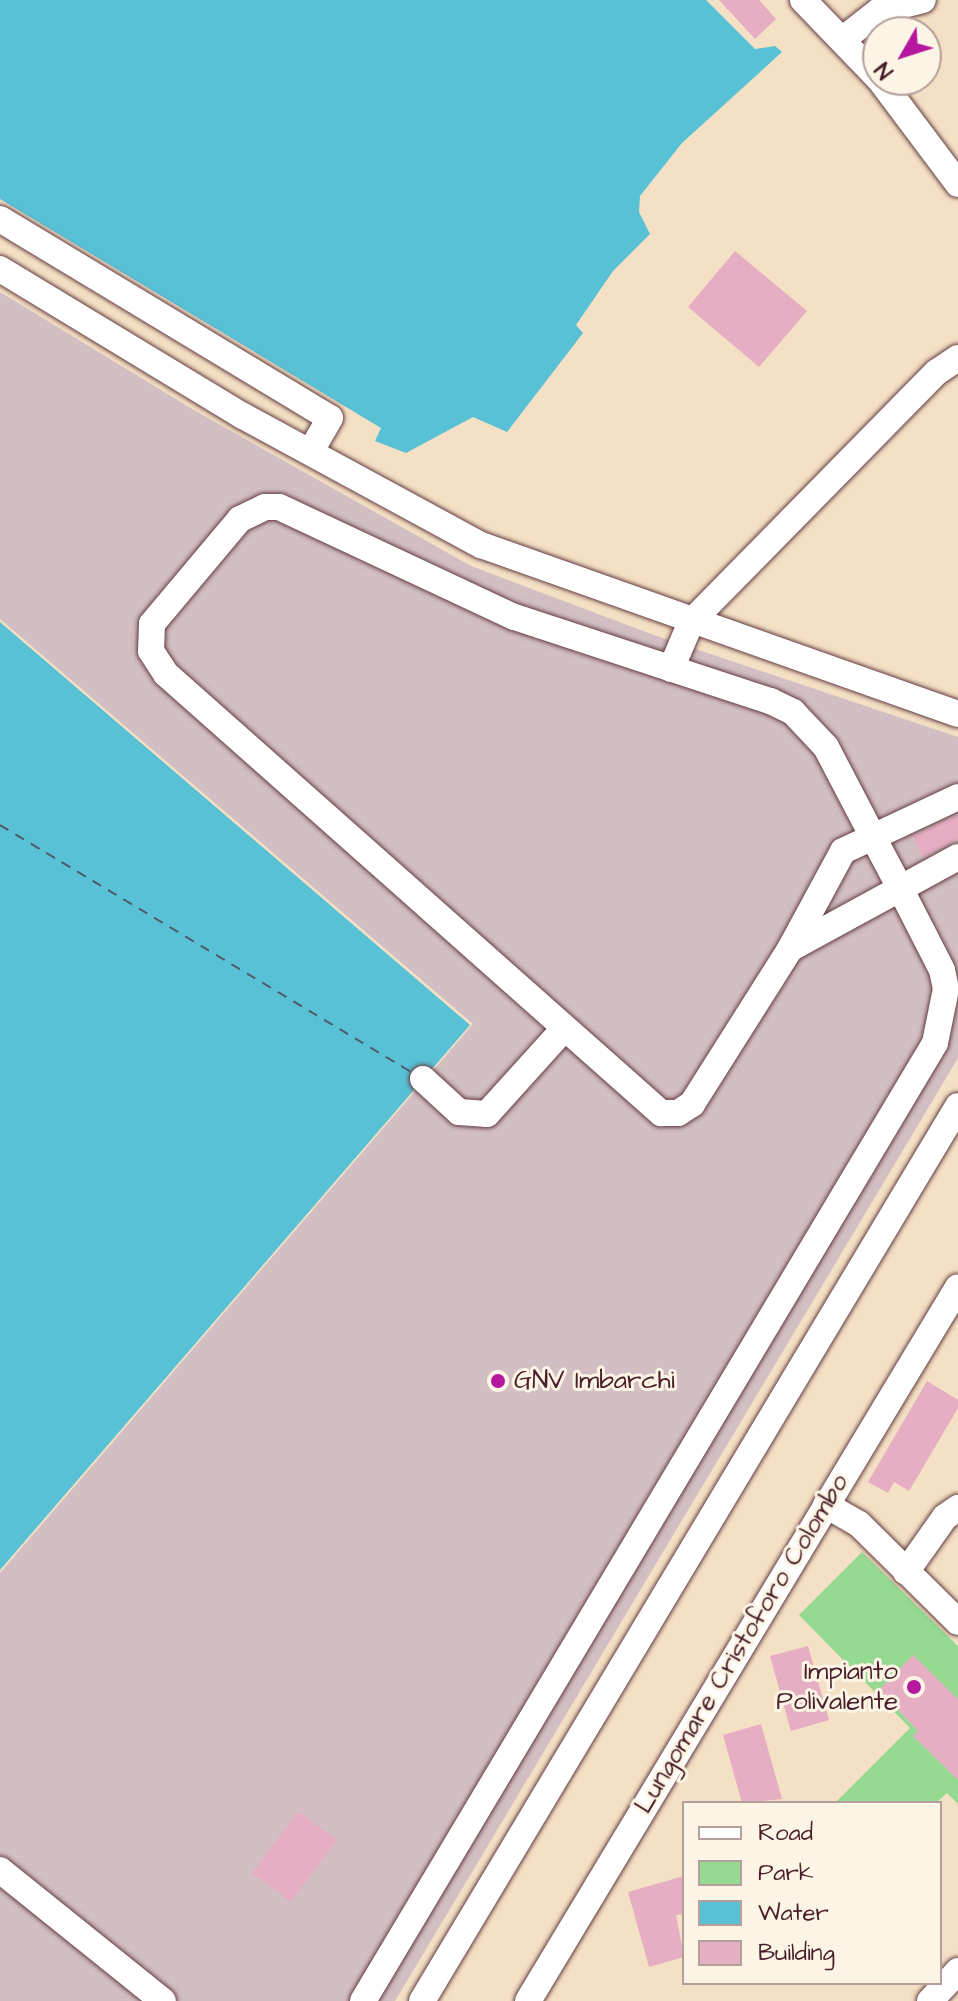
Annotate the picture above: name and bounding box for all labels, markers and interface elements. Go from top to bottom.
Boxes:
north arrow [862,16,942,96]
text: N [868,55,901,85]
place label: GNV Imbarchi [514,1365,675,1397]
marker: GNV Imbarchi [489,1372,507,1390]
street label: Lungomare Cristoforo Colombo [628,1469,856,1819]
place label: Impianto Polivalente [776,1656,898,1718]
marker: Impianto Polivalente [905,1678,923,1696]
legend [682,1801,942,1985]
text: Road [758,1816,813,1850]
text: Park [758,1856,814,1890]
text: Water [758,1896,829,1930]
text: Building [758,1936,835,1970]

